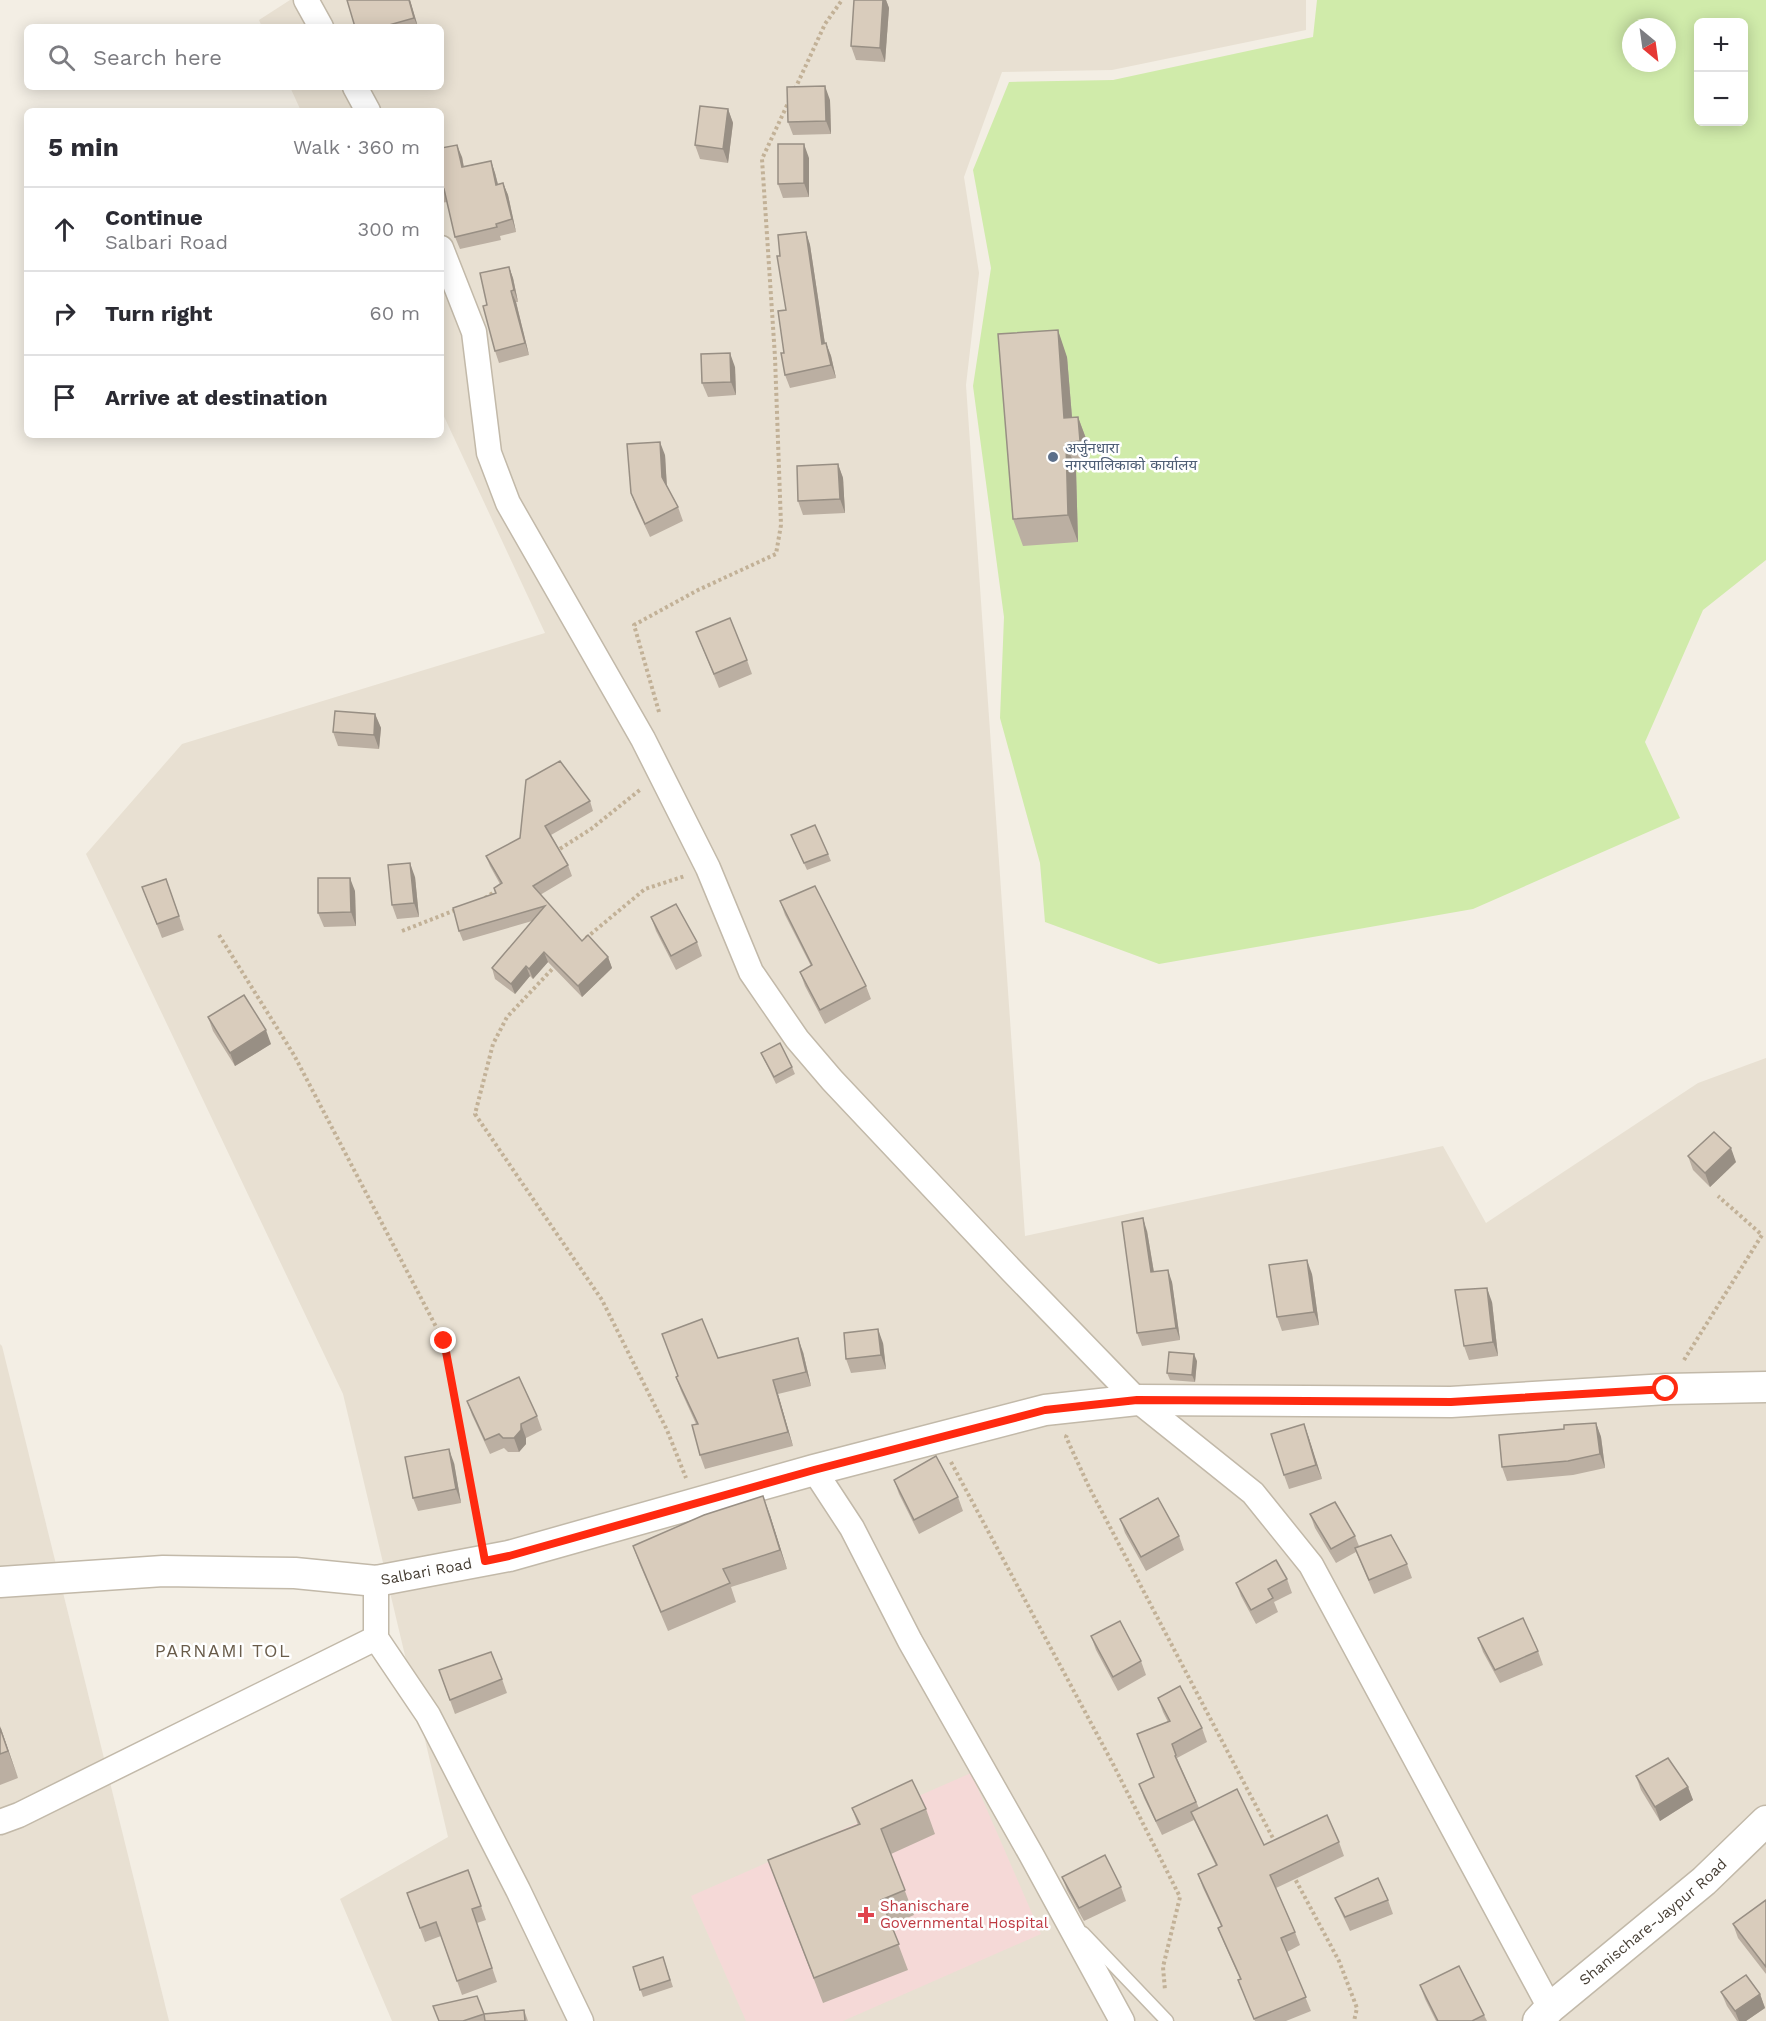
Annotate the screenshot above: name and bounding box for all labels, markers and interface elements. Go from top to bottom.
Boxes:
north arrow [1622,18,1676,72]
map controls [1694,18,1748,126]
button: + [1694,18,1748,72]
search box [24,24,444,90]
icon: search [45,41,78,74]
text: Search here [93,45,222,70]
button: − [1694,72,1748,126]
text: 5 min [48,132,119,162]
text: Walk · 360 m [293,135,420,159]
text: Continue [105,205,203,230]
icon: ahead [48,213,81,246]
text: 300 m [358,217,420,241]
text: Salbari Road [105,230,228,254]
icon: right [48,297,81,330]
text: Turn right [105,301,212,326]
text: 60 m [370,301,420,325]
icon: arrive [48,381,81,414]
text: Arrive at destination [105,385,328,410]
place label: अर्जुनधारा नगरपालिकाको कार्यालय [1065,439,1197,474]
marker: अर्जुनधारा नगरपालिकाको कार्यालय [1046,450,1060,464]
route end [430,1327,456,1353]
route start [1652,1375,1678,1401]
street label: Salbari Road [379,1554,473,1589]
district label: PARNAMI TOL [155,1640,291,1661]
street label: Shanischare-Jaypur Road [1576,1855,1731,1989]
place label: Shanischare Governmental Hospital [880,1897,1049,1932]
marker: Shanischare Governmental Hospital [857,1906,875,1924]

